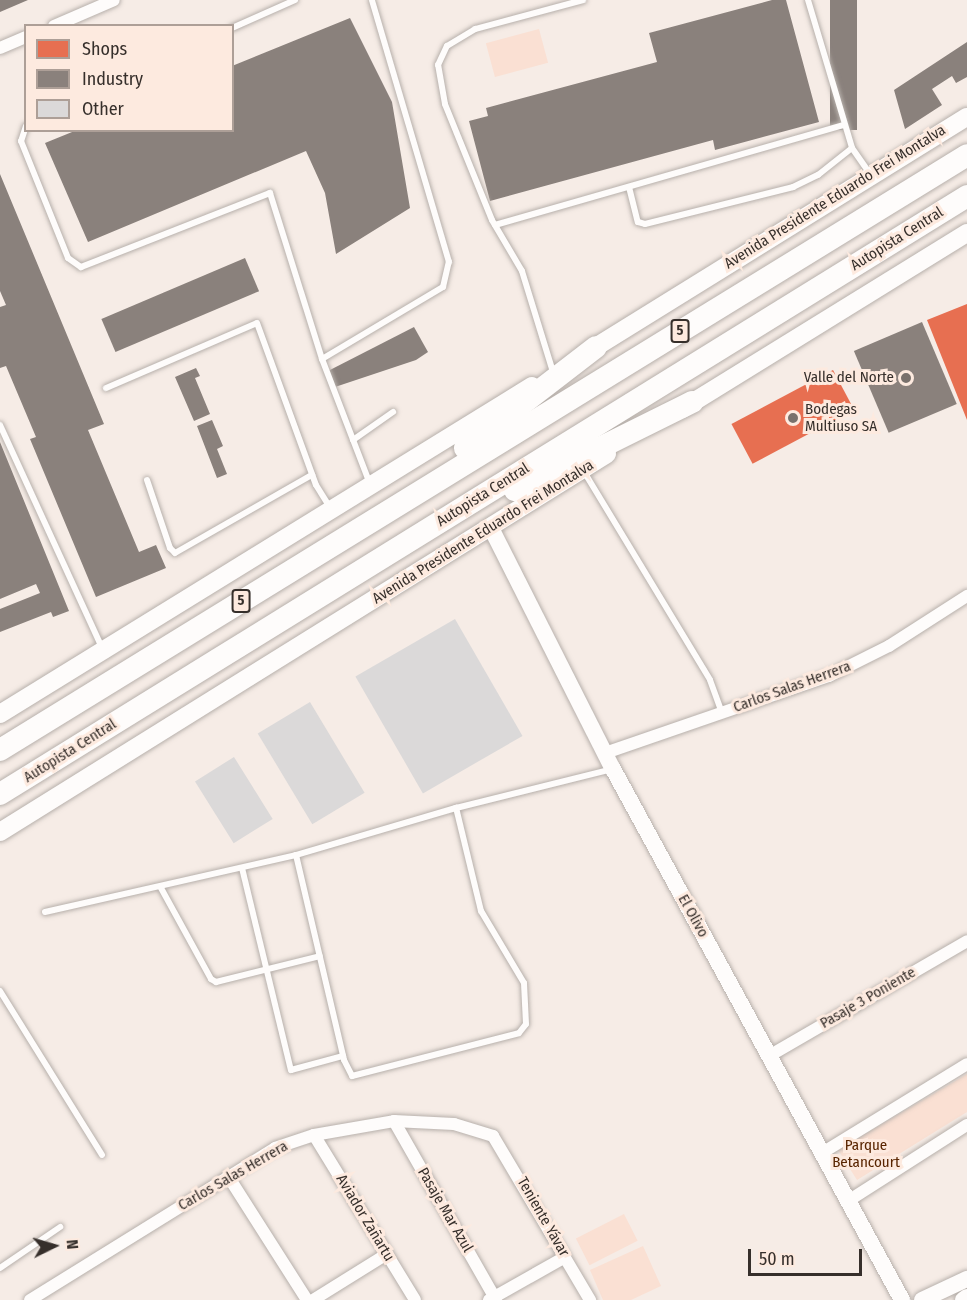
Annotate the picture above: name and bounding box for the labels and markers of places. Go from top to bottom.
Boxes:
place label: Valle del Norte [804,369,894,387]
marker: Valle del Norte [899,371,913,385]
place label: Bodegas Multiuso SA [805,400,877,435]
marker: Bodegas Multiuso SA [786,411,800,425]

